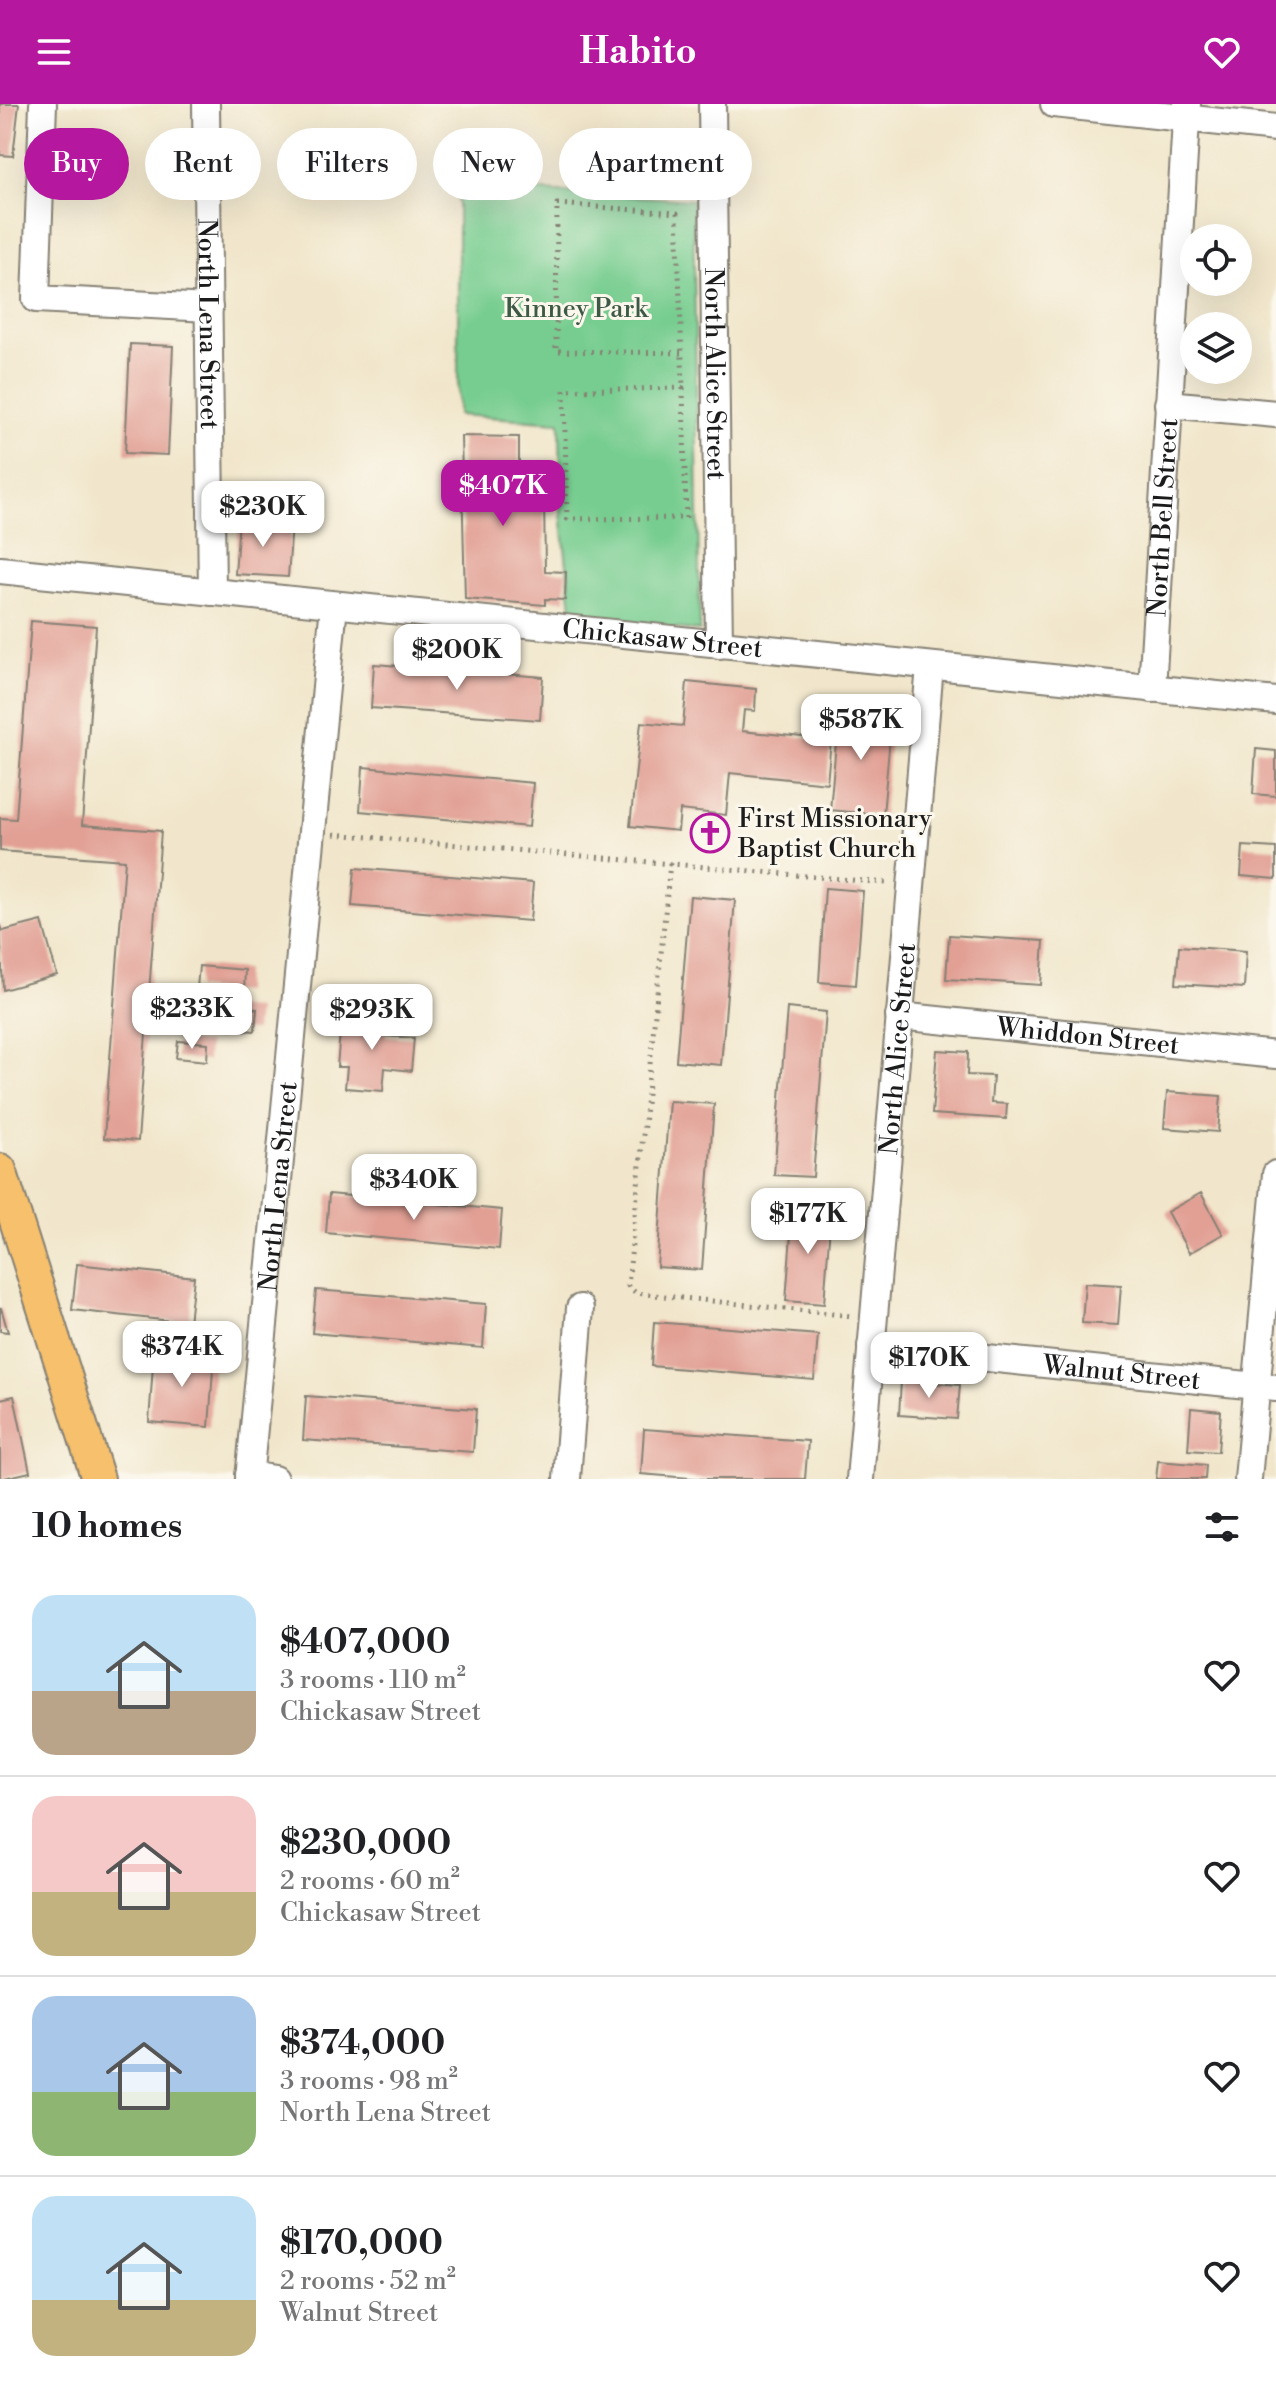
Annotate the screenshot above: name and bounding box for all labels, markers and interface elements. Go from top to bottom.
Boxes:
icon: menu [32,30,76,74]
text: Habito [579,30,697,75]
icon: heart [1200,30,1244,74]
chip: Buy [24,128,129,200]
chip: Rent [145,128,261,200]
chip: Filters [277,128,417,200]
chip: New [433,128,543,200]
chip: Apartment [559,128,752,200]
street label: North Lena Street [190,218,225,430]
map controls [1180,224,1252,384]
button: locate [1180,224,1252,296]
street label: North Alice Street [697,268,732,480]
park label: Kinney Park [504,293,649,325]
button: layers [1180,312,1252,384]
street label: North Bell Street [1141,417,1185,618]
pin: $407K [447,460,559,528]
text: $407K [459,470,547,502]
pin: $230K [207,481,319,549]
text: $230K [219,491,307,523]
street label: Chickasaw Street [561,613,764,665]
pin: $200K [401,624,513,692]
text: $200K [412,634,502,666]
pin: $587K [805,694,917,762]
text: $587K [819,704,903,736]
place label: First Missionary Baptist Church [737,803,932,865]
church icon: First Missionary Baptist Church [689,812,731,854]
street label: North Alice Street [873,941,923,1156]
pin: $233K [136,983,248,1051]
pin: $293K [316,984,428,1052]
text: $233K [150,993,234,1025]
text: $293K [330,994,414,1026]
street label: Whiddon Street [994,1011,1181,1062]
street label: North Lena Street [252,1080,305,1293]
pin: $340K [358,1154,470,1222]
text: $340K [370,1164,458,1196]
pin: $177K [752,1188,864,1256]
text: $177K [769,1198,847,1230]
pin: $374K [126,1321,238,1389]
text: $374K [141,1331,223,1363]
pin: $170K [873,1332,985,1400]
text: $170K [889,1342,969,1374]
street label: Walnut Street [1040,1349,1202,1397]
icon: filters [1200,1505,1244,1549]
text: 10 homes [32,1506,182,1548]
text: $407,000 [280,1622,450,1664]
icon: home [96,1627,192,1723]
icon: heart [1200,1653,1244,1697]
text: 3 rooms · 110 m² [280,1664,466,1696]
text: Chickasaw Street [280,1696,481,1728]
text: $230,000 [280,1823,451,1865]
icon: home [96,1828,192,1924]
icon: heart [1200,1854,1244,1898]
text: 2 rooms · 60 m² [280,1865,460,1897]
text: Chickasaw Street [280,1897,481,1929]
text: $374,000 [280,2023,445,2065]
icon: home [96,2028,192,2124]
icon: heart [1200,2054,1244,2098]
text: 3 rooms · 98 m² [280,2065,458,2097]
text: North Lena Street [280,2097,491,2129]
text: $170,000 [280,2223,443,2265]
icon: home [96,2228,192,2324]
icon: heart [1200,2254,1244,2298]
text: 2 rooms · 52 m² [280,2265,456,2297]
text: Walnut Street [280,2297,438,2329]

